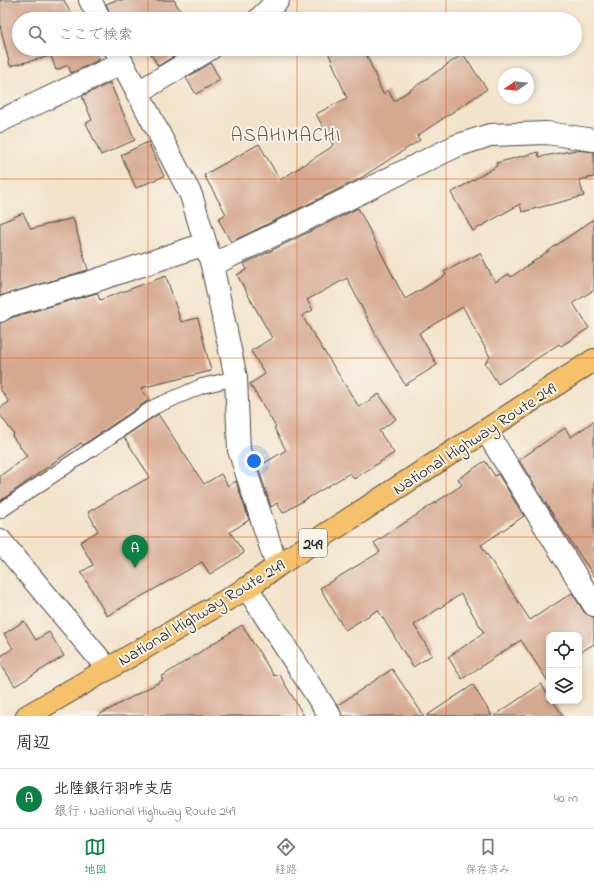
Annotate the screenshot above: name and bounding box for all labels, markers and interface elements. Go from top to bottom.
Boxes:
search box [12,12,582,56]
icon: search [26,23,48,45]
text: ここで検索 [58,24,133,46]
north arrow [498,68,534,104]
district label: ASAHIMACHI [231,123,341,150]
street label: National Highway Route 249 [388,377,563,503]
your location [244,451,264,471]
road number: 249 [299,529,327,557]
pin: A [122,535,148,568]
street label: National Highway Route 249 [113,553,291,675]
map controls [546,632,582,704]
button: locate [546,632,582,668]
button: layers [546,668,582,704]
text: 周辺 [16,731,50,756]
text: 北陸銀行羽咋支店 [54,778,174,800]
text: A [25,789,33,808]
text: 40 m [554,789,578,808]
text: 銀行 · National Highway Route 249 [54,802,235,821]
tab: 地図 [84,836,106,878]
tab: 経路 [275,836,297,878]
tab: 保存済み [466,836,510,878]

